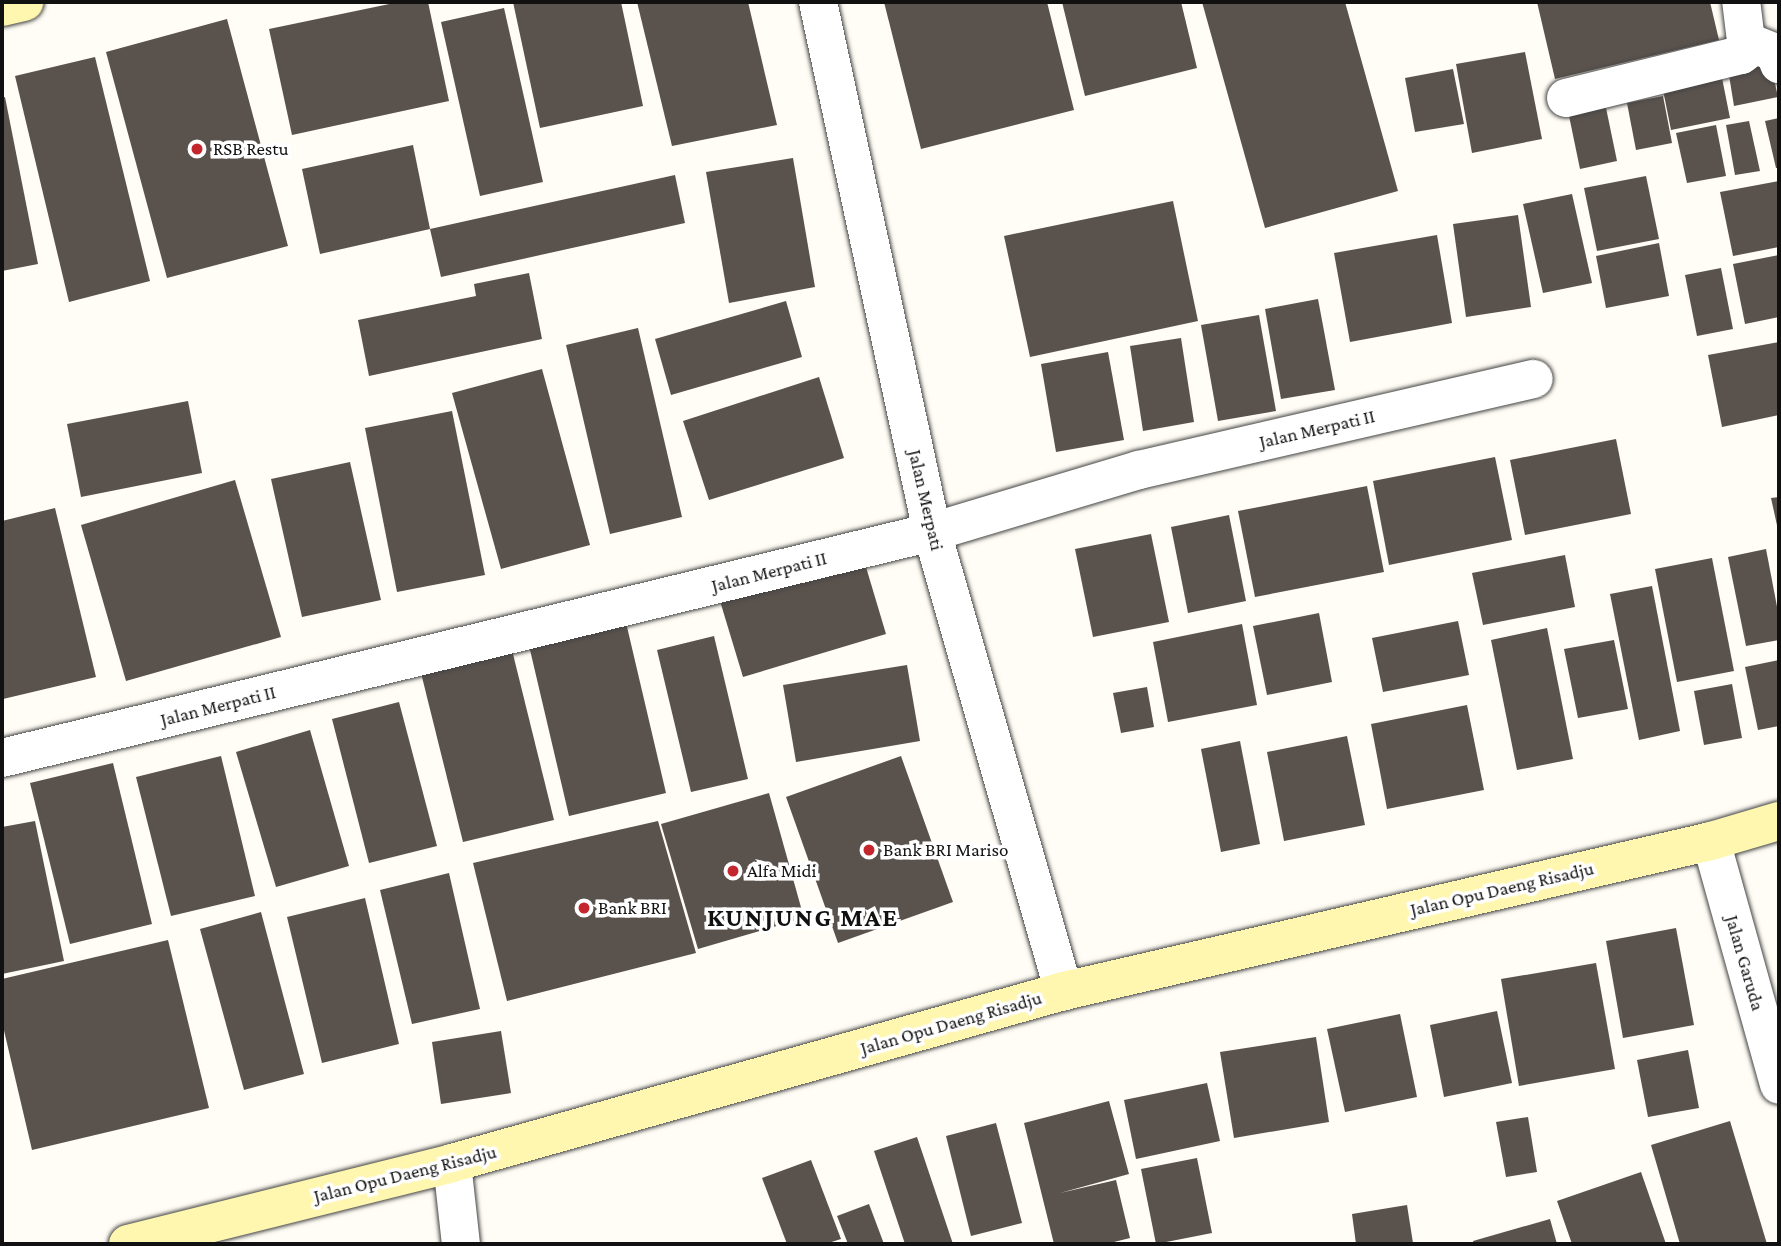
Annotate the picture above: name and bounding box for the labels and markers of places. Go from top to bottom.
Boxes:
place label: RSB Restu [213,138,289,160]
marker: RSB Restu [187,139,207,159]
place label: Bank BRI Mariso [883,839,1008,861]
marker: Bank BRI Mariso [861,842,877,858]
place label: Alfa Midi [747,860,816,882]
marker: Alfa Midi [725,863,741,879]
place label: Bank BRI [598,897,667,919]
marker: Bank BRI [576,900,592,916]

